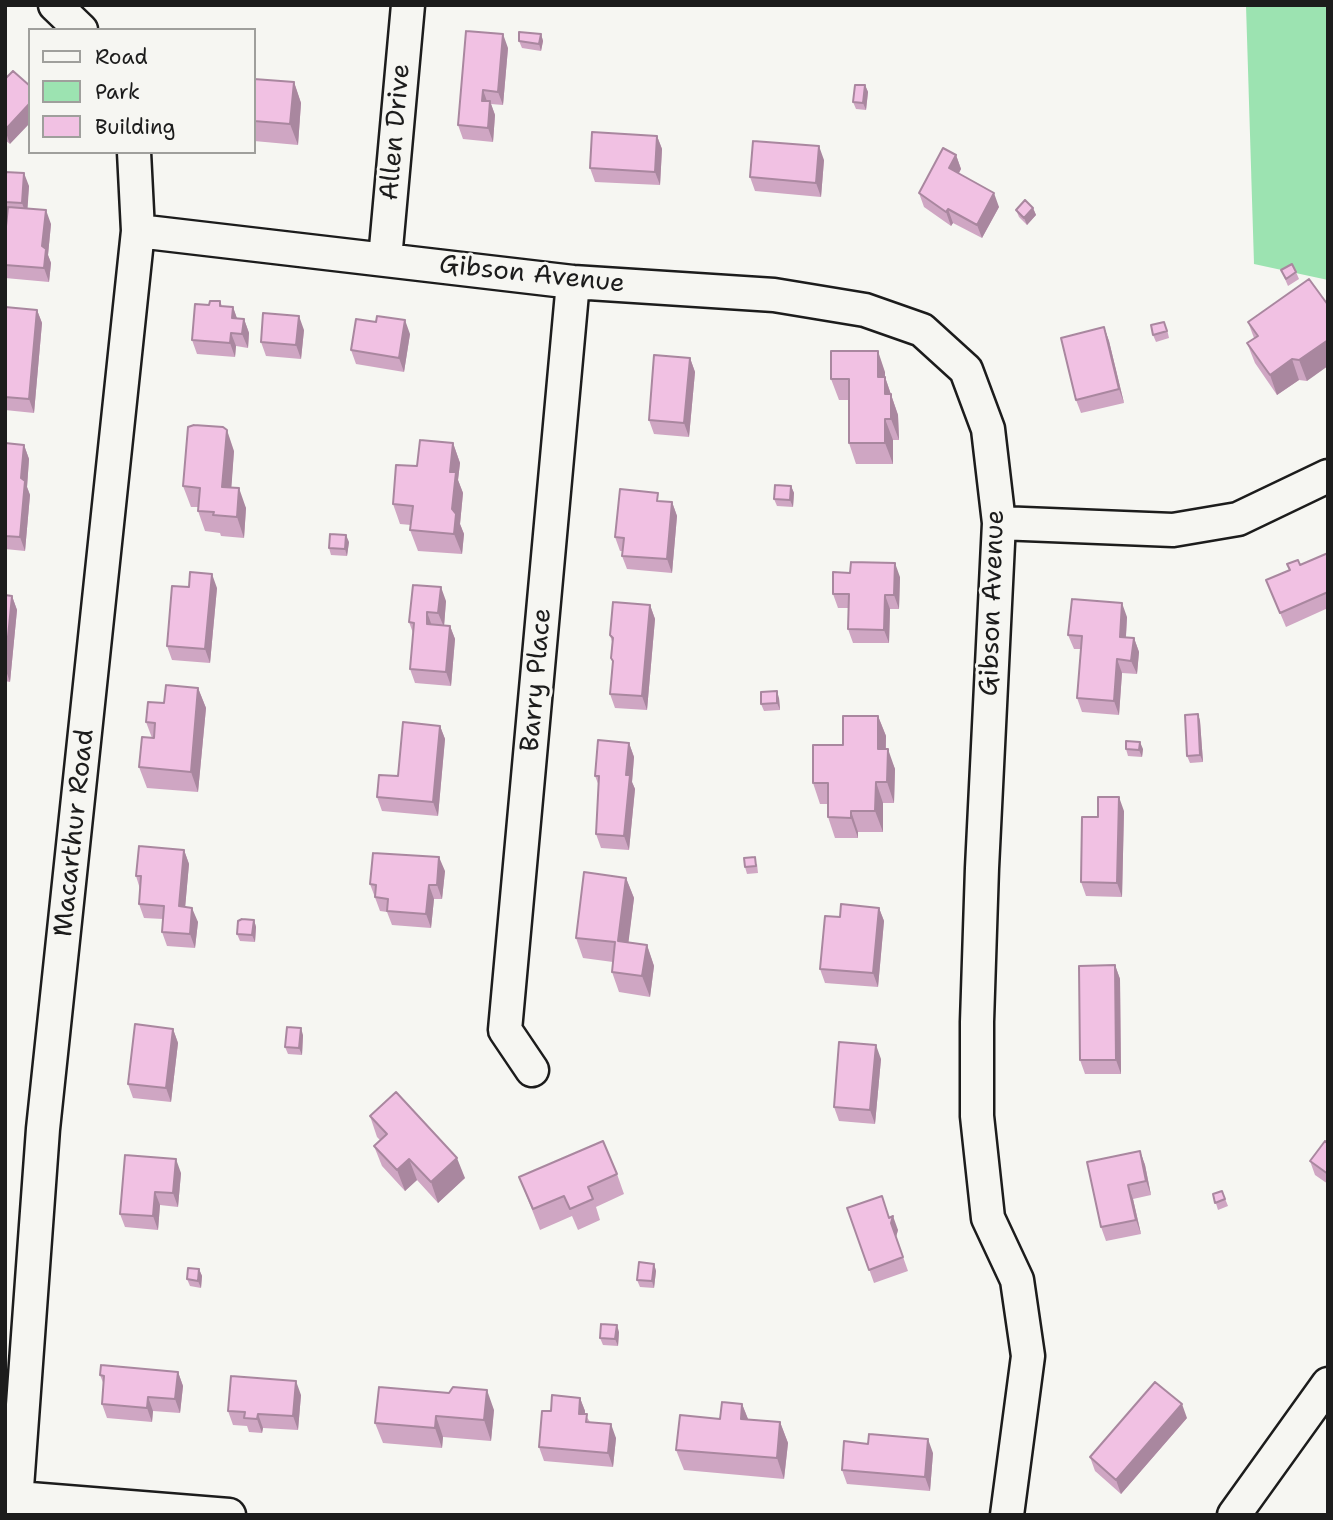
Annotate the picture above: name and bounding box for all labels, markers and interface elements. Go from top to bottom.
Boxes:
legend [28,28,256,154]
text: Road [95,43,148,71]
street label: Allen Drive [374,62,418,202]
text: Park [95,78,140,106]
text: Building [95,113,175,141]
street label: Gibson Avenue [438,250,626,300]
street label: Gibson Avenue [974,509,1012,697]
street label: Barry Place [515,607,559,753]
street label: Macarthur Road [49,728,101,938]

